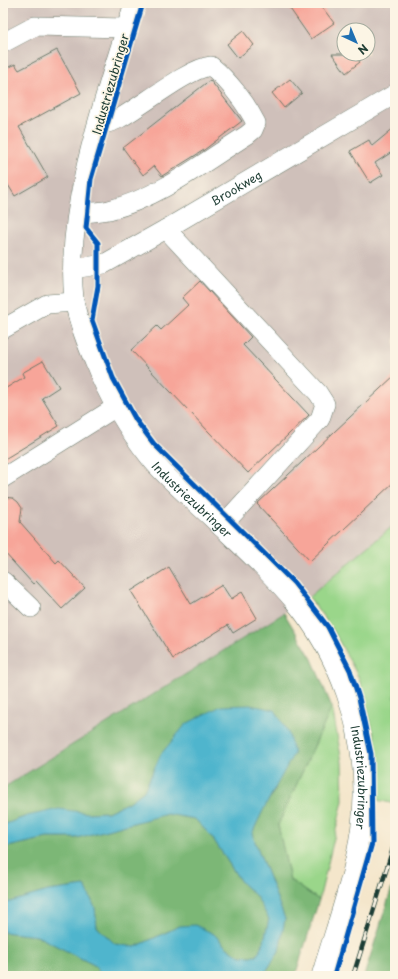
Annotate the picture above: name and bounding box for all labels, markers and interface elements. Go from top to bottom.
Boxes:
north arrow [336,22,376,62]
street label: Industriezubringer [87,31,133,137]
text: N [354,40,372,59]
street label: Brookweg [207,166,265,210]
street label: Industriezubringer [148,457,237,542]
street label: Industriezubringer [346,723,372,831]

